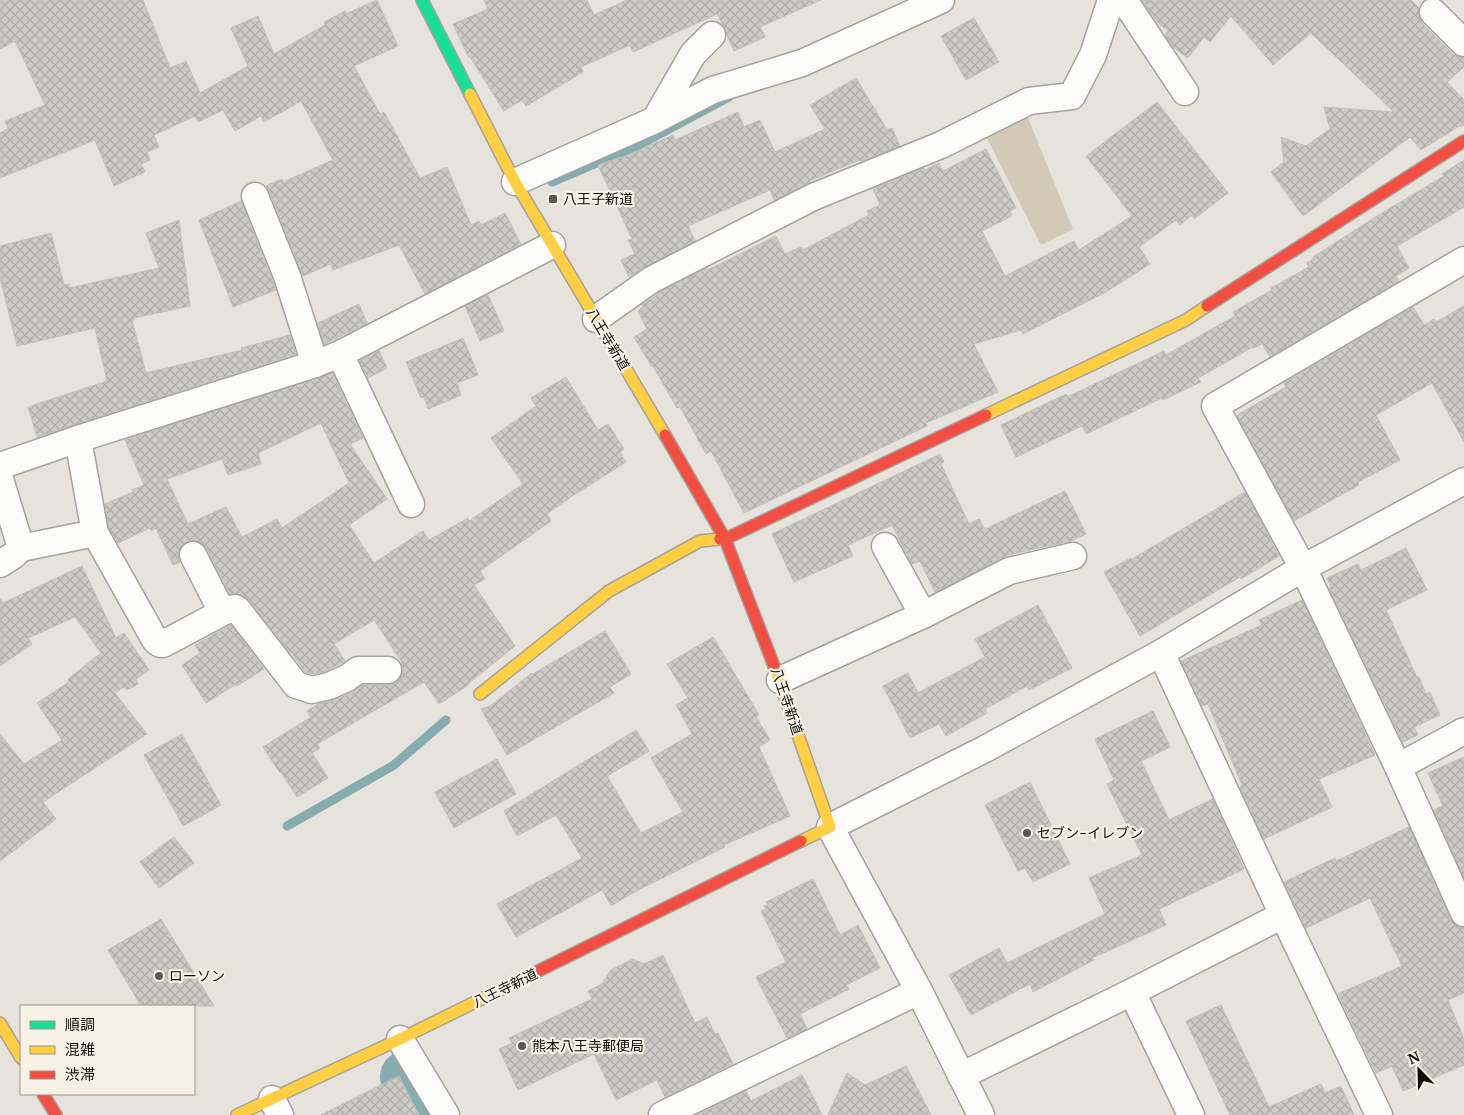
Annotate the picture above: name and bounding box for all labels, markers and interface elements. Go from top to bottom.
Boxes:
place label: 八王子新道 [563,190,633,208]
marker: 八王子新道 [547,193,559,205]
street label: 八王寺新道 [582,304,634,374]
street label: 八王寺新道 [767,665,807,737]
place label: セブン-イレブン [1037,824,1143,842]
marker: セブン-イレブン [1021,827,1033,839]
street label: 八王寺新道 [470,965,540,1011]
place label: ローソン [169,967,225,985]
marker: ローソン [153,970,165,982]
legend [20,1005,195,1095]
text: 順調 [65,1015,95,1034]
place label: 熊本八王寺郵便局 [532,1037,644,1055]
text: 混雑 [65,1040,95,1059]
marker: 熊本八王寺郵便局 [516,1040,528,1052]
north arrow [1394,1045,1444,1095]
text: N [1405,1048,1423,1068]
text: 渋滞 [65,1065,95,1084]

